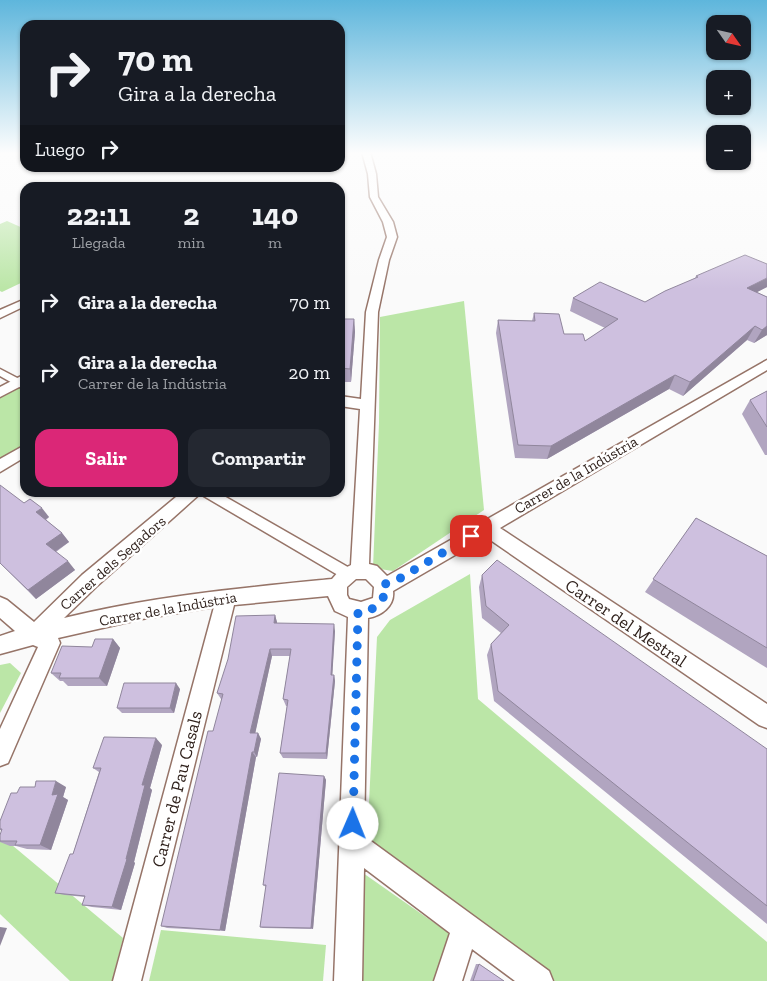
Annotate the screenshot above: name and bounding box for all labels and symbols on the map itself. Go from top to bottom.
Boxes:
north arrow [706,15,751,60]
street label: Carrer de la Indústria [511,432,641,518]
street label: Carrer dels Segadors [56,512,170,614]
pin [450,515,492,557]
street label: Carrer del Mestral [561,574,691,672]
street label: Carrer de la Indústria [98,588,238,630]
street label: Carrer de Pau Casals [147,708,207,869]
position arrow [326,797,378,849]

